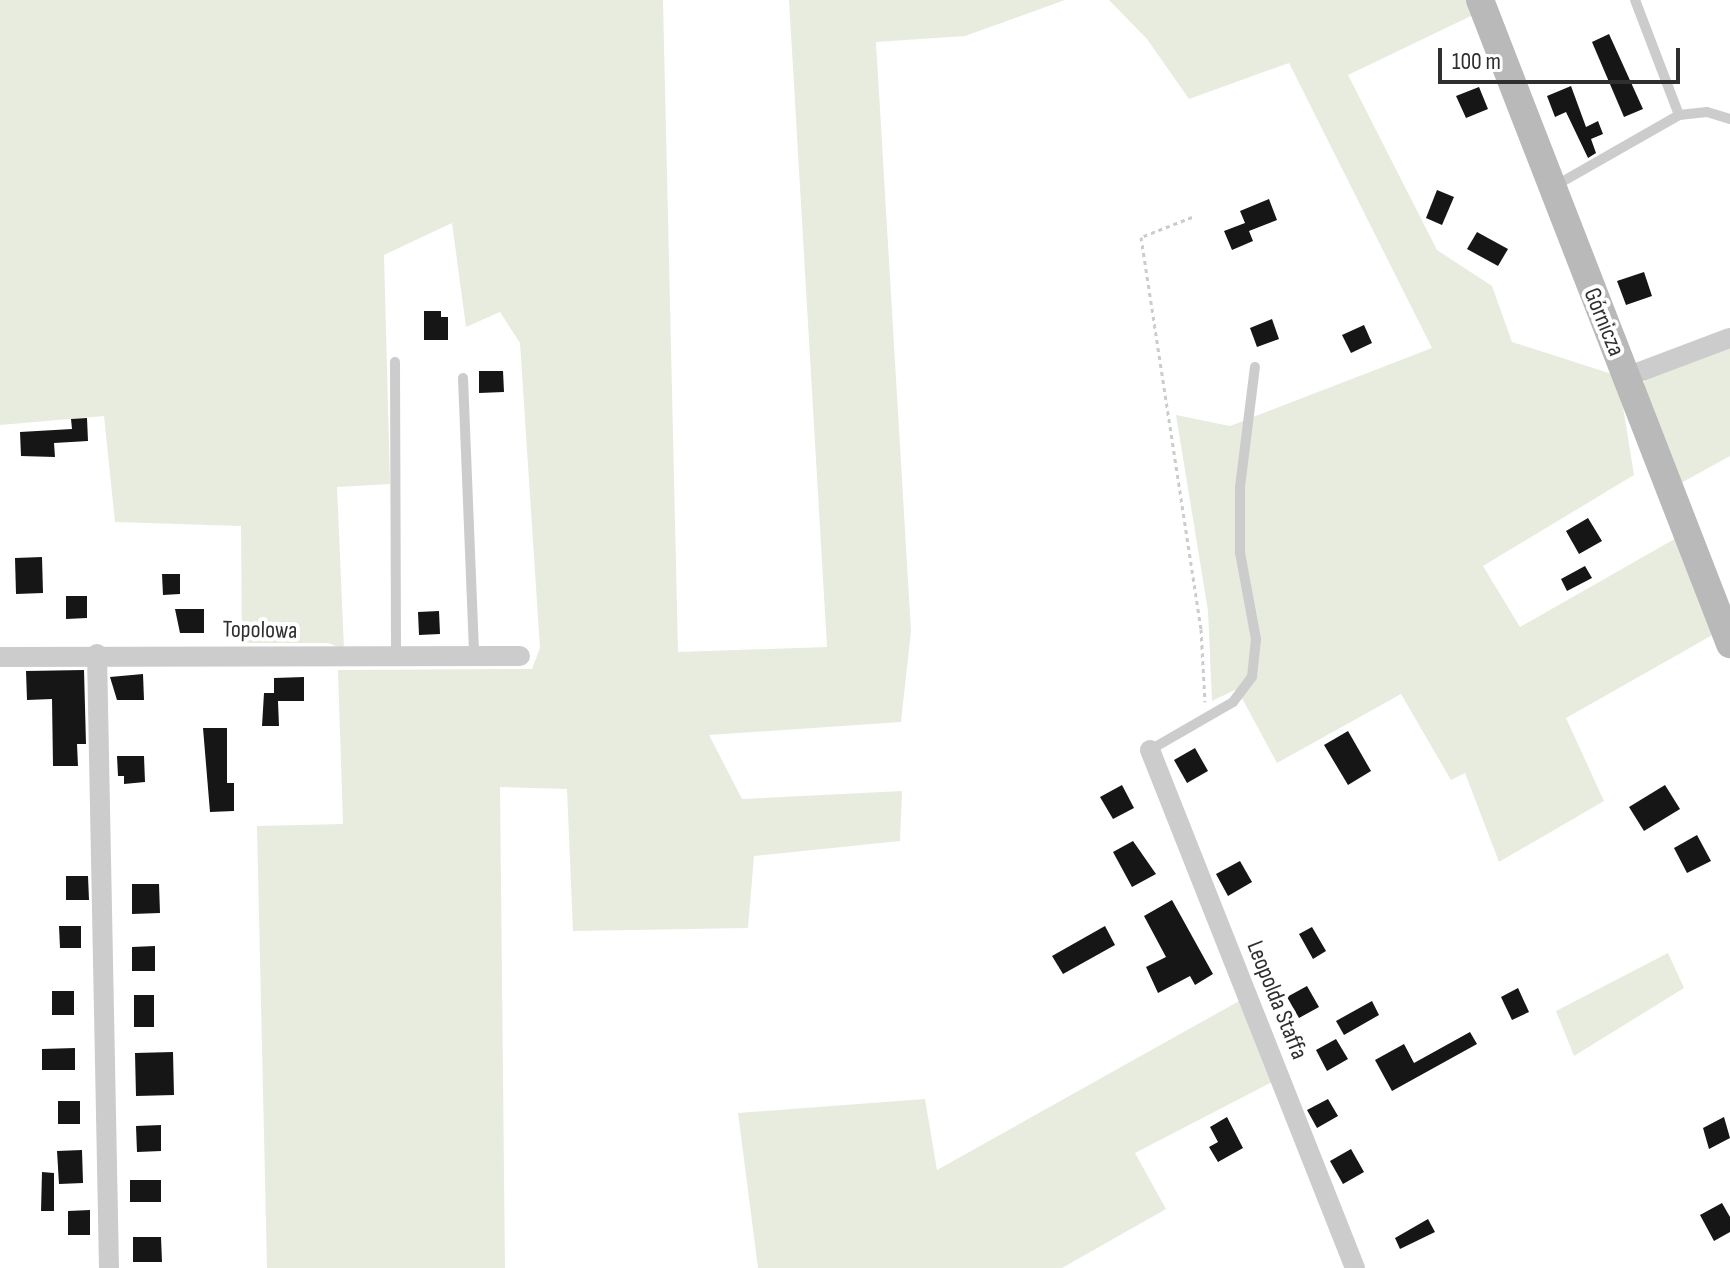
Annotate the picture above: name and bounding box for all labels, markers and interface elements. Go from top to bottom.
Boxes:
scale bar [1442,32,1684,82]
text: 100 m [1452,47,1501,76]
street label: Górnicza [1577,284,1631,360]
street label: Topolowa [222,615,298,645]
street label: Leopolda Staffa [1240,937,1314,1063]

